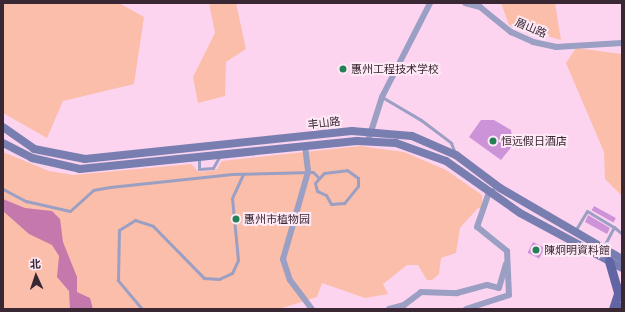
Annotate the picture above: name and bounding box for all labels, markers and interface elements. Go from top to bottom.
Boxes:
street label: 眉山路 [513,15,549,41]
place label: 惠州工程技术学校 [351,62,439,76]
marker: 惠州工程技术学校 [338,64,348,74]
street label: 丰山路 [307,115,341,131]
place label: 恒远假日酒店 [501,134,567,148]
marker: 恒远假日酒店 [488,136,498,146]
place label: 惠州市植物园 [244,212,310,226]
marker: 惠州市植物园 [231,214,241,224]
place label: 陳炯明資料館 [544,243,610,257]
marker: 陳炯明資料館 [531,245,541,255]
north arrow [16,256,56,296]
text: 北 [30,258,41,270]

